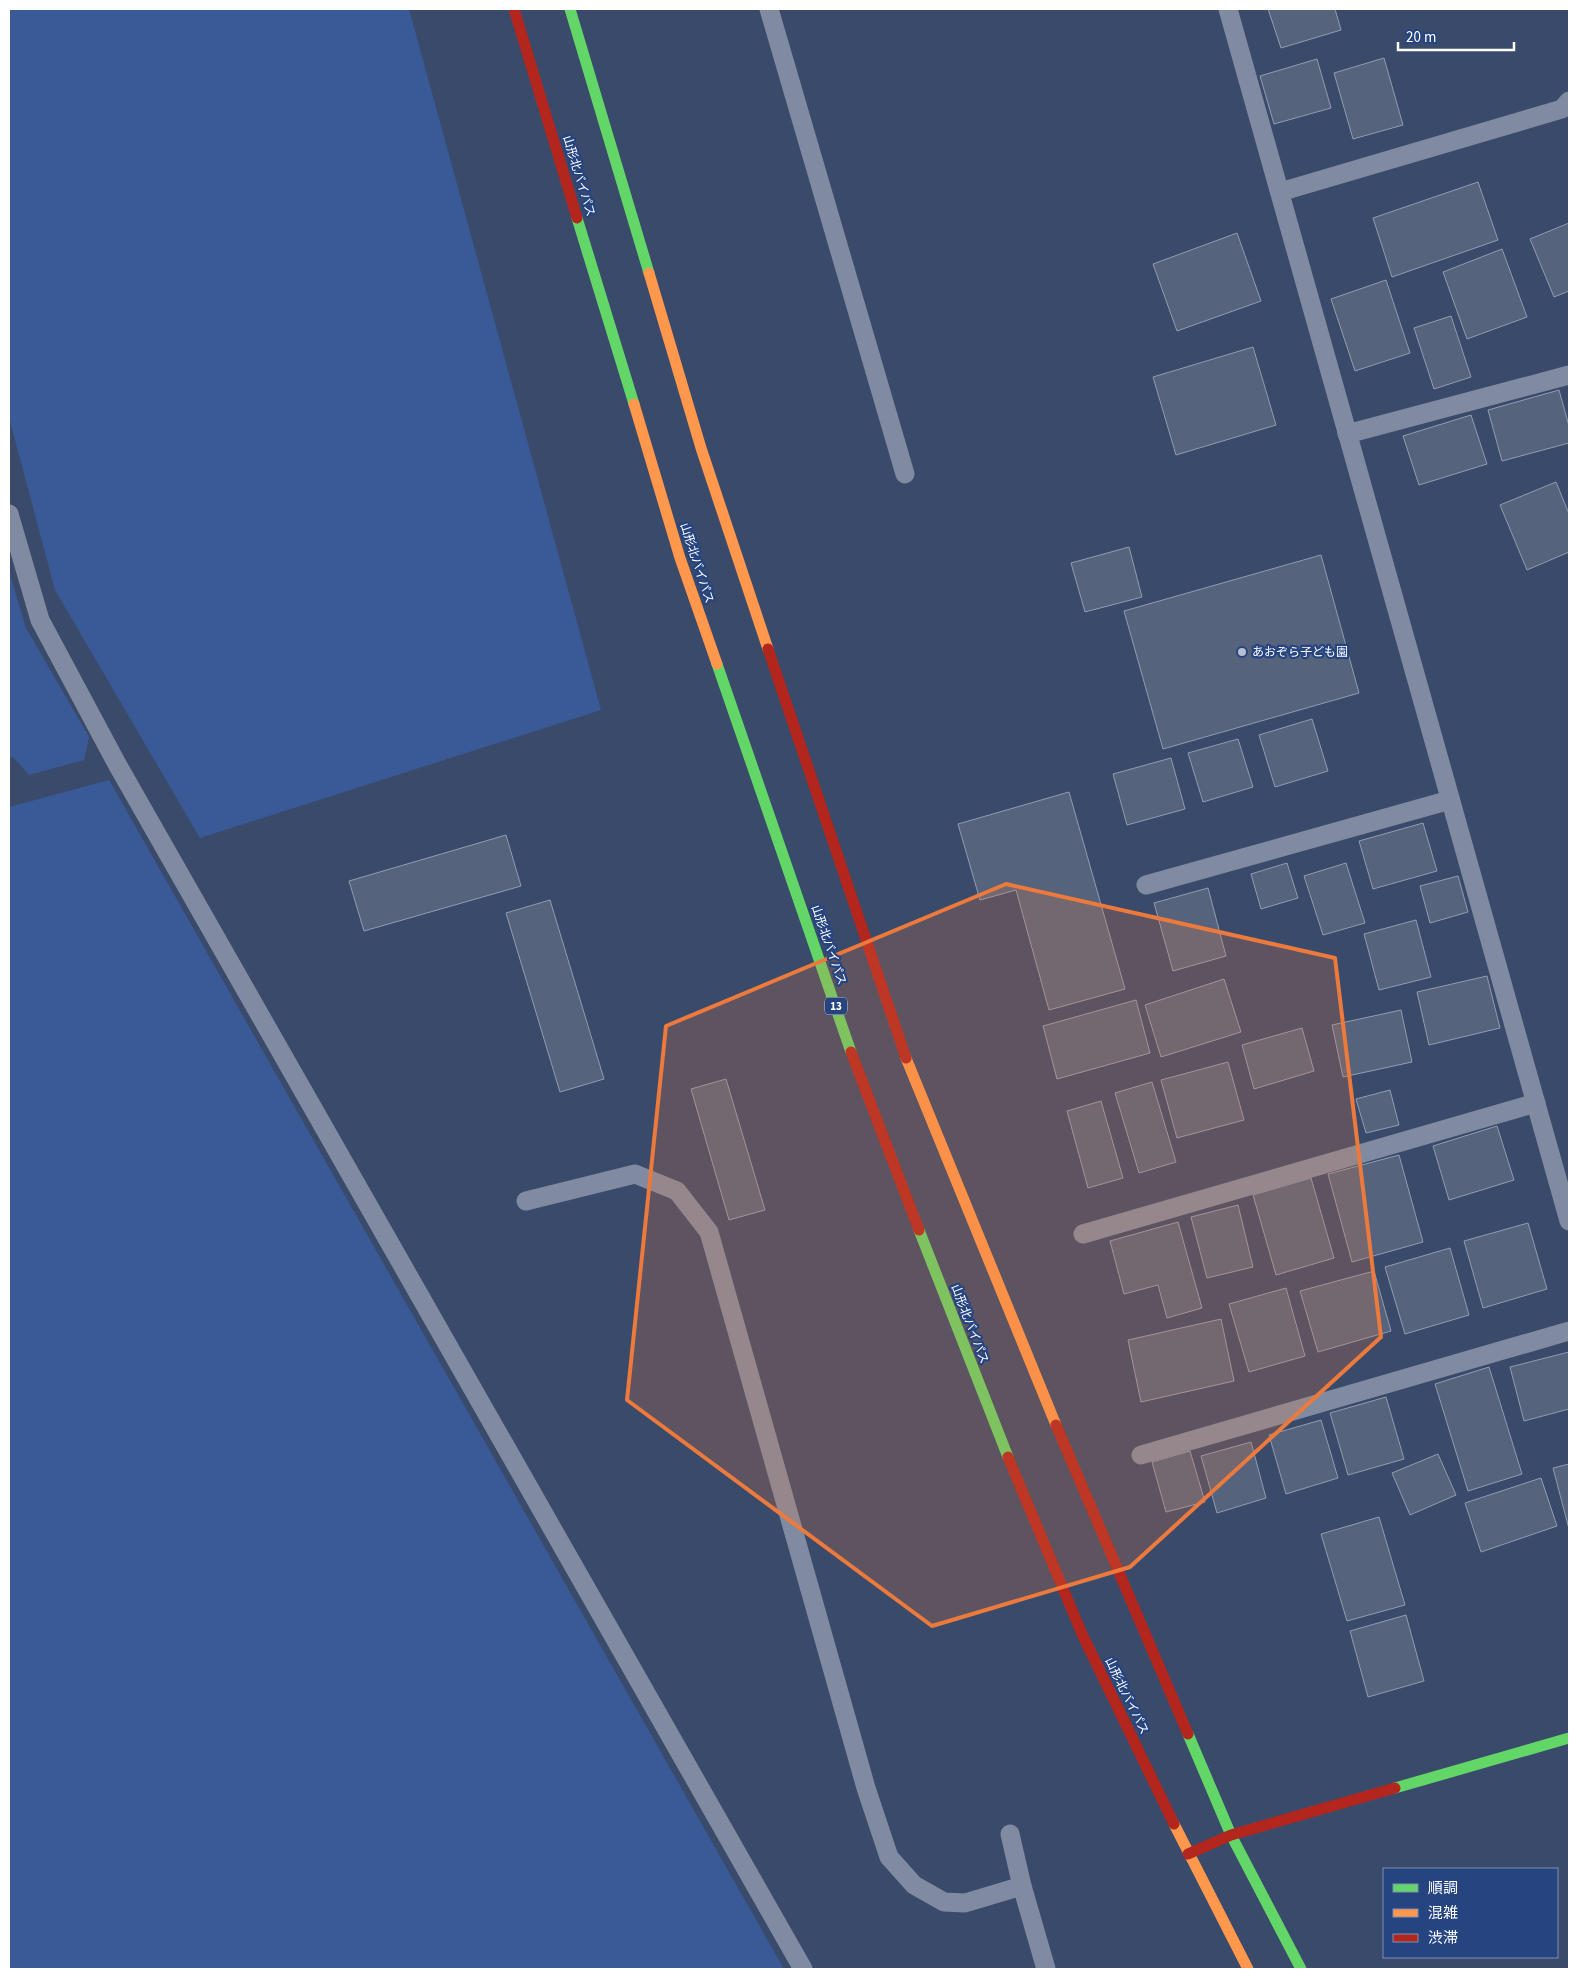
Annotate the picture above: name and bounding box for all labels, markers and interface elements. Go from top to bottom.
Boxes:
scale bar [1398,20,1514,52]
text: 20 m [1406,27,1436,48]
street label: 山形北バイパス [558,134,599,219]
street label: 山形北バイパス [675,521,718,606]
place label: あおぞら子ども園 [1252,644,1348,661]
marker: あおぞら子ども園 [1236,646,1248,658]
street label: 山形北バイパス [807,903,850,988]
road number: 13 [825,998,847,1014]
street label: 山形北バイパス [947,1282,992,1366]
street label: 山形北バイパス [1101,1655,1153,1738]
legend [1383,1868,1558,1958]
text: 順調 [1428,1878,1458,1899]
text: 混雑 [1428,1903,1458,1924]
text: 渋滞 [1428,1928,1458,1949]

